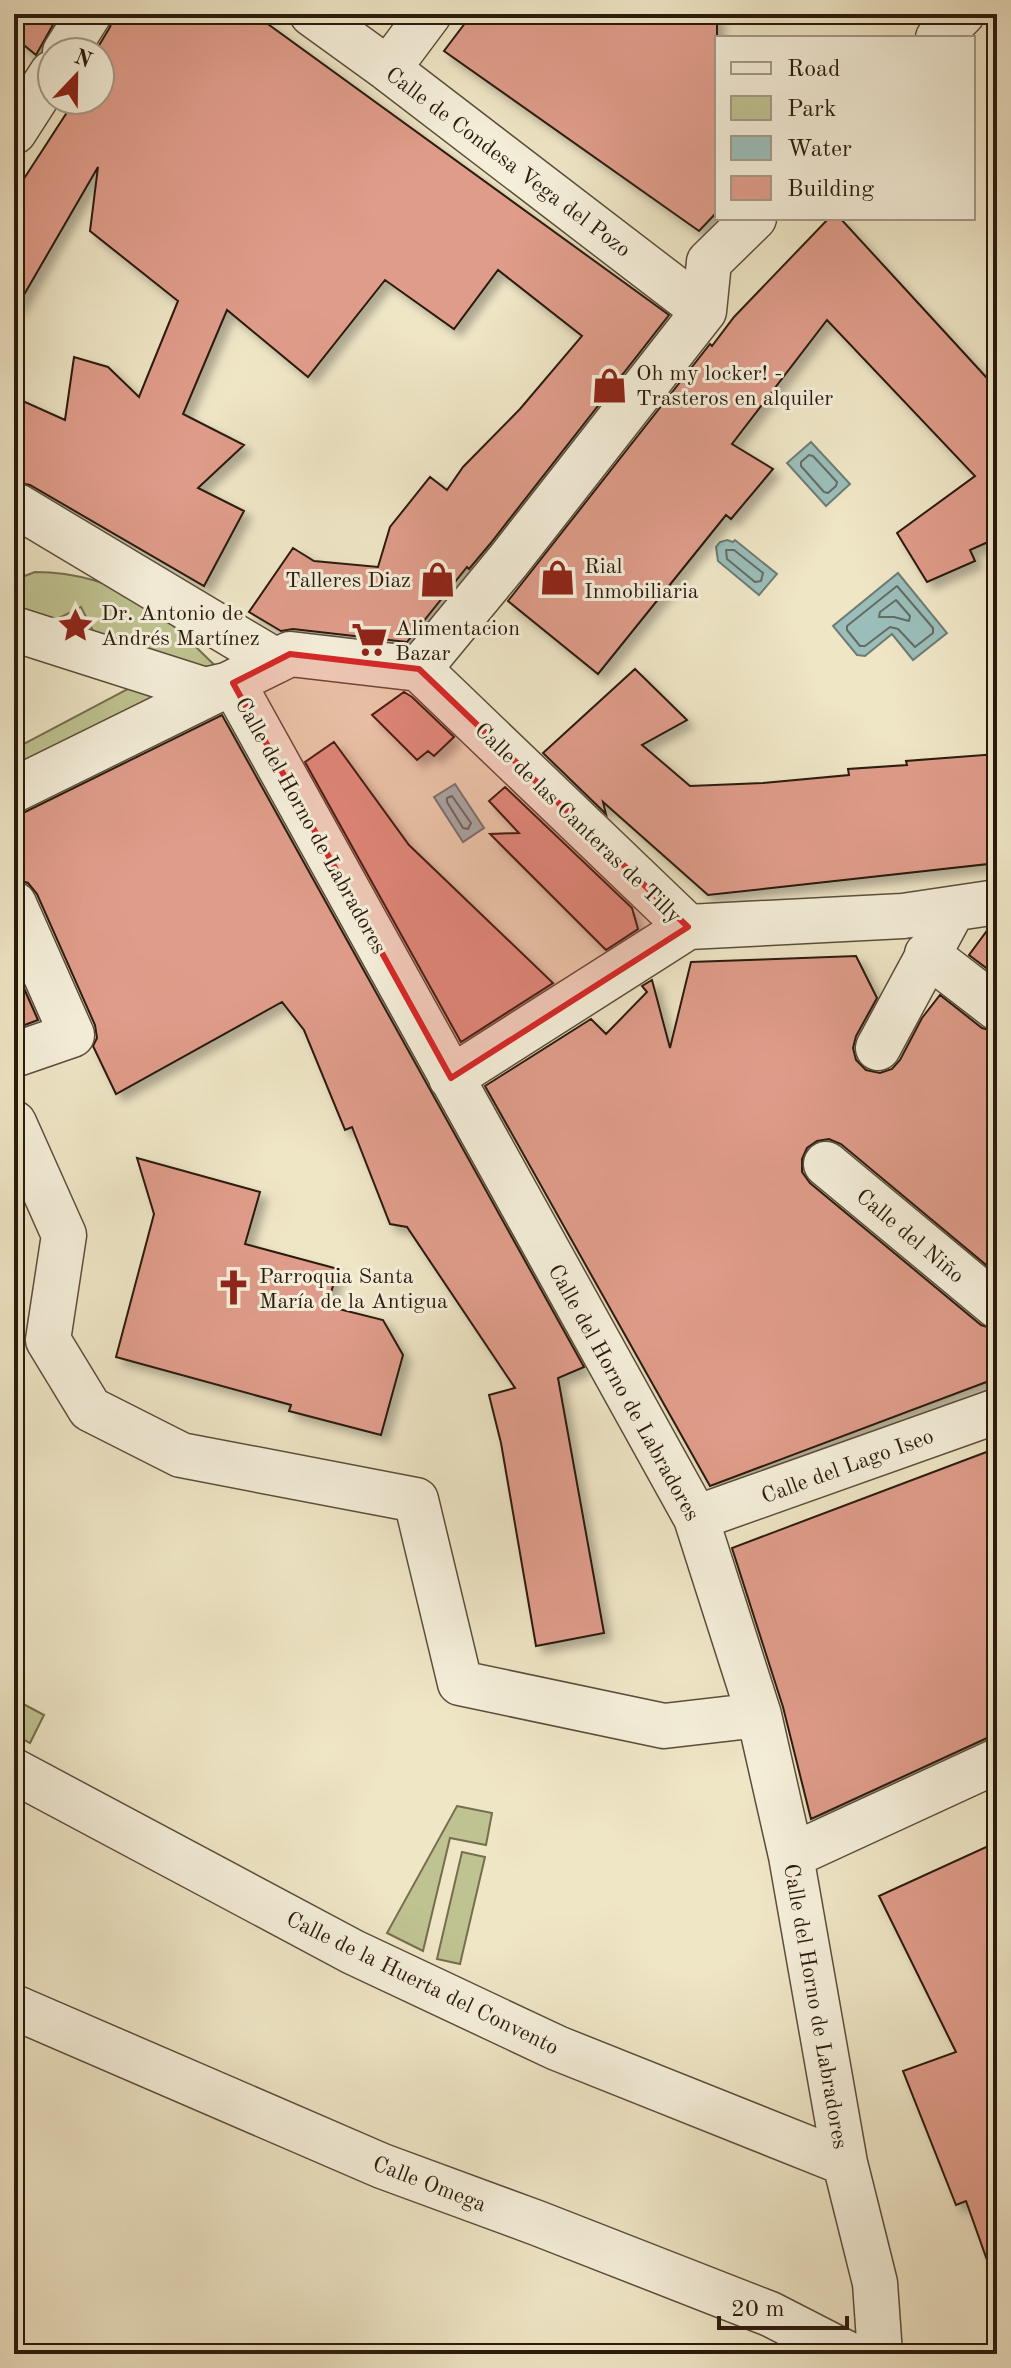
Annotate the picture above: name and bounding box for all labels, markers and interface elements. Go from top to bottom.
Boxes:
north arrow [36,36,116,116]
legend [715,36,975,220]
text: N [71,46,95,73]
text: Road [787,58,840,82]
street label: Calle de Condesa Vega del Pozo [381,63,634,262]
text: Park [787,98,836,122]
text: Water [787,138,852,162]
text: Building [787,178,874,202]
place label: Oh my locker! - Trasteros en alquiler [636,363,833,410]
shop icon: Oh my locker! - Trasteros en alquiler [591,366,629,404]
place label: Rial Inmobiliaria [584,556,699,603]
shop icon: Rial Inmobiliaria [539,559,577,597]
shop icon: Talleres Diaz [418,560,456,598]
place label: Talleres Diaz [285,570,411,592]
place label: Dr. Antonio de Andrés Martínez [101,603,260,650]
place icon: Dr. Antonio de Andrés Martínez [56,606,94,644]
place label: Alimentacion Bazar [395,618,520,665]
supermarket icon: Alimentacion Bazar [350,621,388,659]
street label: Calle del Horno de Labradores [230,694,390,958]
street label: Calle de las Canteras de Tilly [470,719,685,928]
street label: Calle del Niño [852,1185,968,1288]
street label: Calle del Horno de Labradores [543,1261,703,1525]
place label: Parroquia Santa María de la Antigua [259,1266,448,1313]
church icon: Parroquia Santa María de la Antigua [214,1269,252,1307]
street label: Calle del Lago Iseo [759,1426,937,1508]
street label: Calle del Horno de Labradores [779,1862,851,2151]
street label: Calle de la Huerta del Convento [283,1908,562,2059]
street label: Calle Omega [370,2153,489,2217]
scale bar [719,2280,847,2330]
text: 20 m [731,2298,785,2322]

